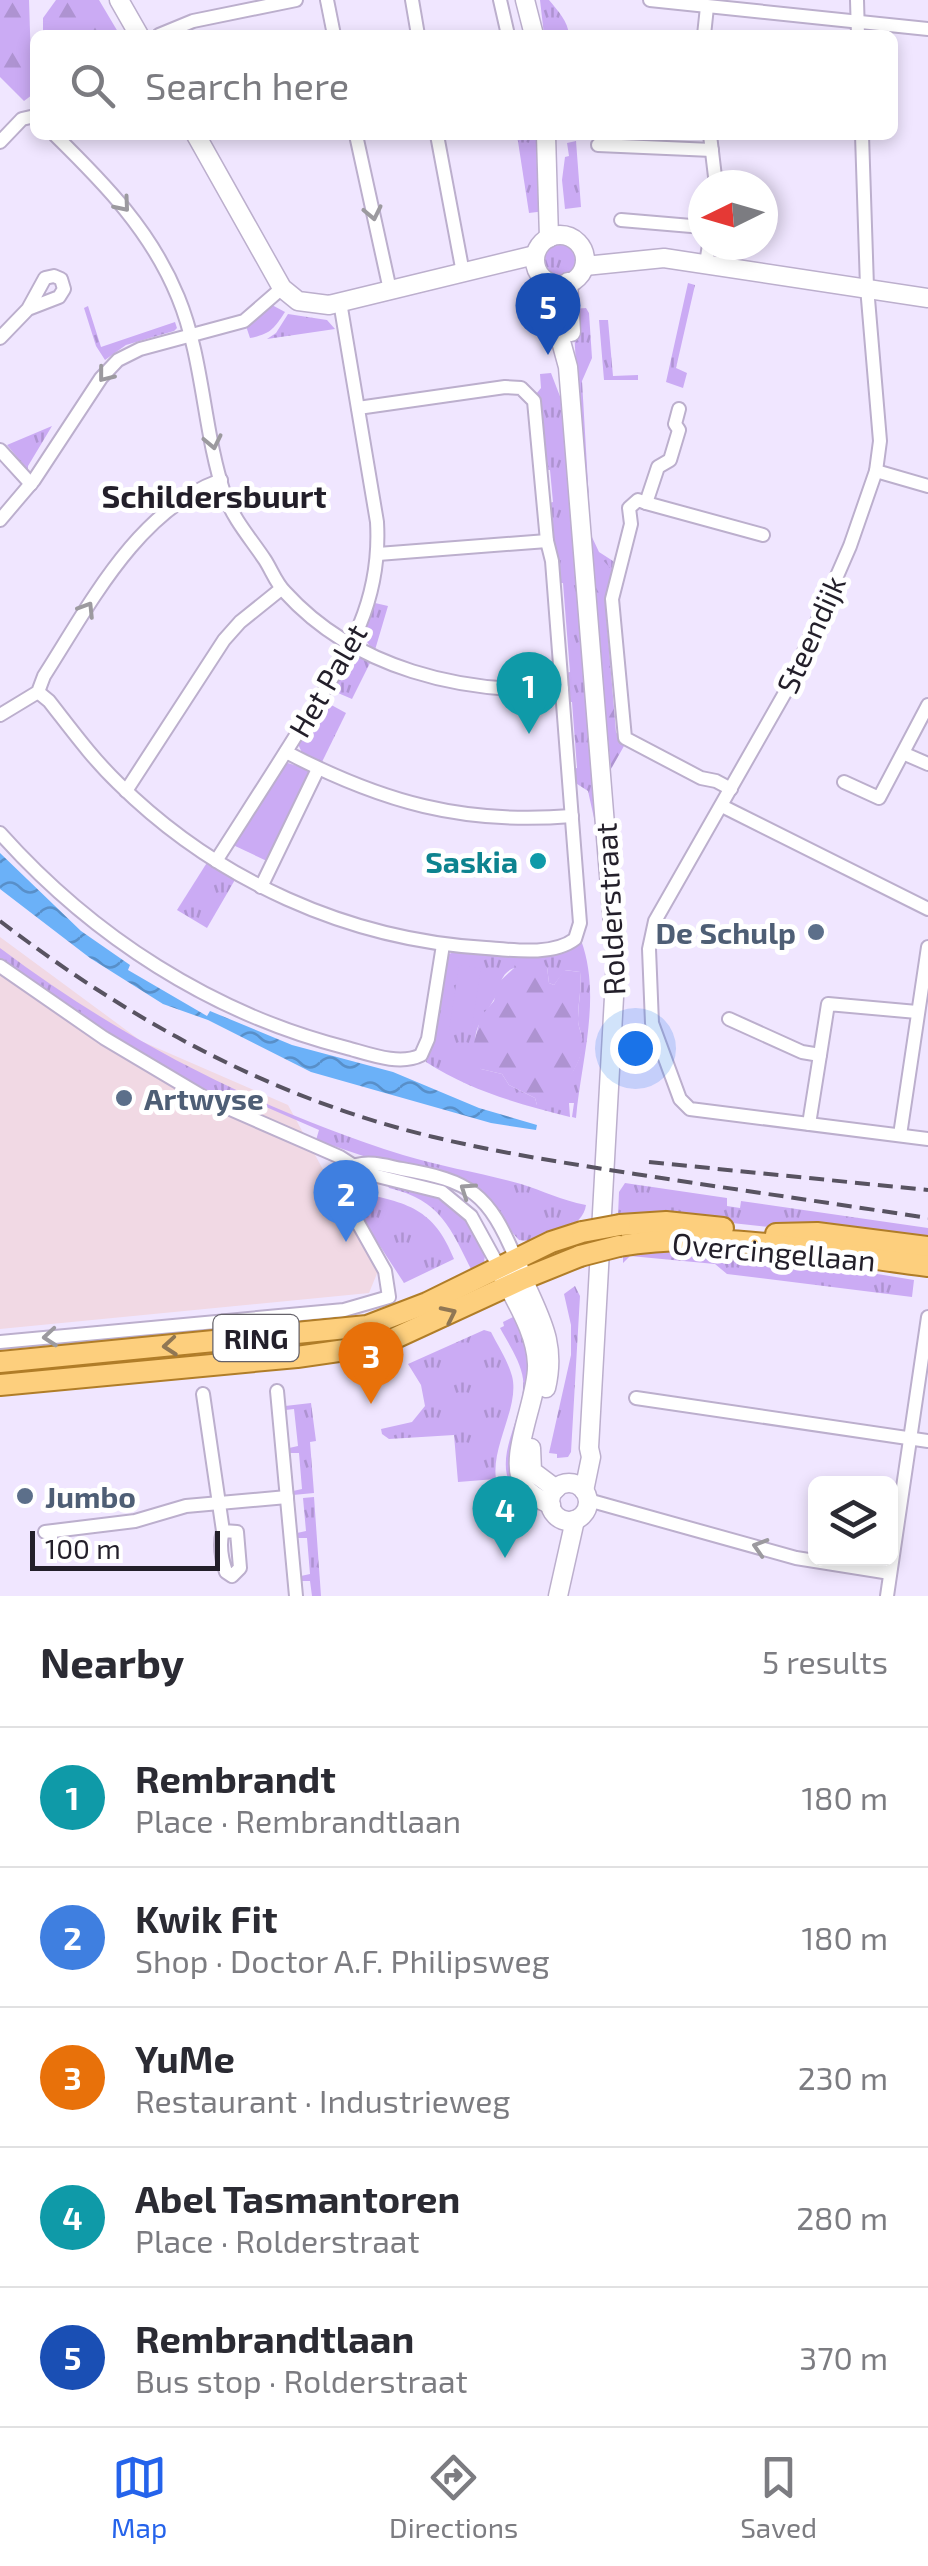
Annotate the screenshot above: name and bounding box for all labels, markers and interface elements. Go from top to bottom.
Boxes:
search box [30,30,898,140]
icon: search [65,58,120,113]
text: Search here [145,62,349,108]
north arrow [688,170,778,260]
one-way arrow [111,193,129,211]
one-way arrow [361,204,382,221]
pin: 5 [516,272,580,355]
one-way arrow [99,364,116,382]
one-way arrow [202,433,223,450]
district label: Schildersbuurt [101,476,327,514]
street label: Steendijk [768,570,852,698]
one-way arrow [75,601,94,619]
street label: Het Palet [280,617,374,743]
pin: 1 [496,652,562,734]
street label: Rolderstraat [587,822,631,996]
place label: Saskia [425,843,518,879]
marker: Saskia [527,850,549,872]
place label: De Schulp [656,914,796,950]
marker: De Schulp [805,921,827,943]
your location [610,1023,661,1074]
place label: Artwyse [144,1080,264,1117]
marker: Artwyse [113,1087,135,1109]
pin: 2 [314,1160,378,1242]
one-way arrow [460,1184,479,1202]
street label: Overcingellaan [671,1224,877,1278]
one-way arrow [439,1307,457,1326]
road number: RING [214,1315,298,1361]
pin: 3 [338,1322,404,1404]
one-way arrow [41,1326,57,1348]
one-way arrow [162,1335,178,1357]
pin: 4 [472,1476,538,1558]
map controls [808,1476,898,1566]
button: layers [808,1476,898,1566]
place label: Jumbo [45,1478,136,1514]
marker: Jumbo [14,1485,36,1507]
scale bar [30,1526,220,1571]
text: 100 m [45,1531,121,1565]
one-way arrow [752,1538,769,1559]
text: Nearby [40,1636,184,1686]
text: 5 results [762,1642,888,1680]
text: Rembrandt [135,1755,336,1801]
text: 1 [66,1778,79,1816]
text: 180 m [801,1778,888,1816]
text: Place · Rembrandtlaan [135,1801,461,1839]
text: Kwik Fit [135,1895,278,1941]
text: 2 [63,1918,82,1956]
text: 180 m [801,1918,888,1956]
text: Shop · Doctor A.F. Philipsweg [135,1941,550,1979]
text: YuMe [135,2035,235,2081]
text: 3 [63,2058,82,2096]
text: 230 m [798,2058,888,2096]
text: Restaurant · Industrieweg [135,2081,510,2119]
text: Abel Tasmantoren [135,2175,460,2221]
text: 4 [62,2198,83,2236]
text: 280 m [796,2198,888,2236]
text: Place · Rolderstraat [135,2221,420,2259]
text: Rembrandtlaan [135,2315,414,2361]
text: 5 [64,2338,81,2376]
text: 370 m [799,2338,888,2376]
text: Bus stop · Rolderstraat [135,2361,468,2399]
tab: Map [111,2450,167,2544]
tab: Directions [389,2450,518,2544]
tab: Saved [740,2450,817,2544]

